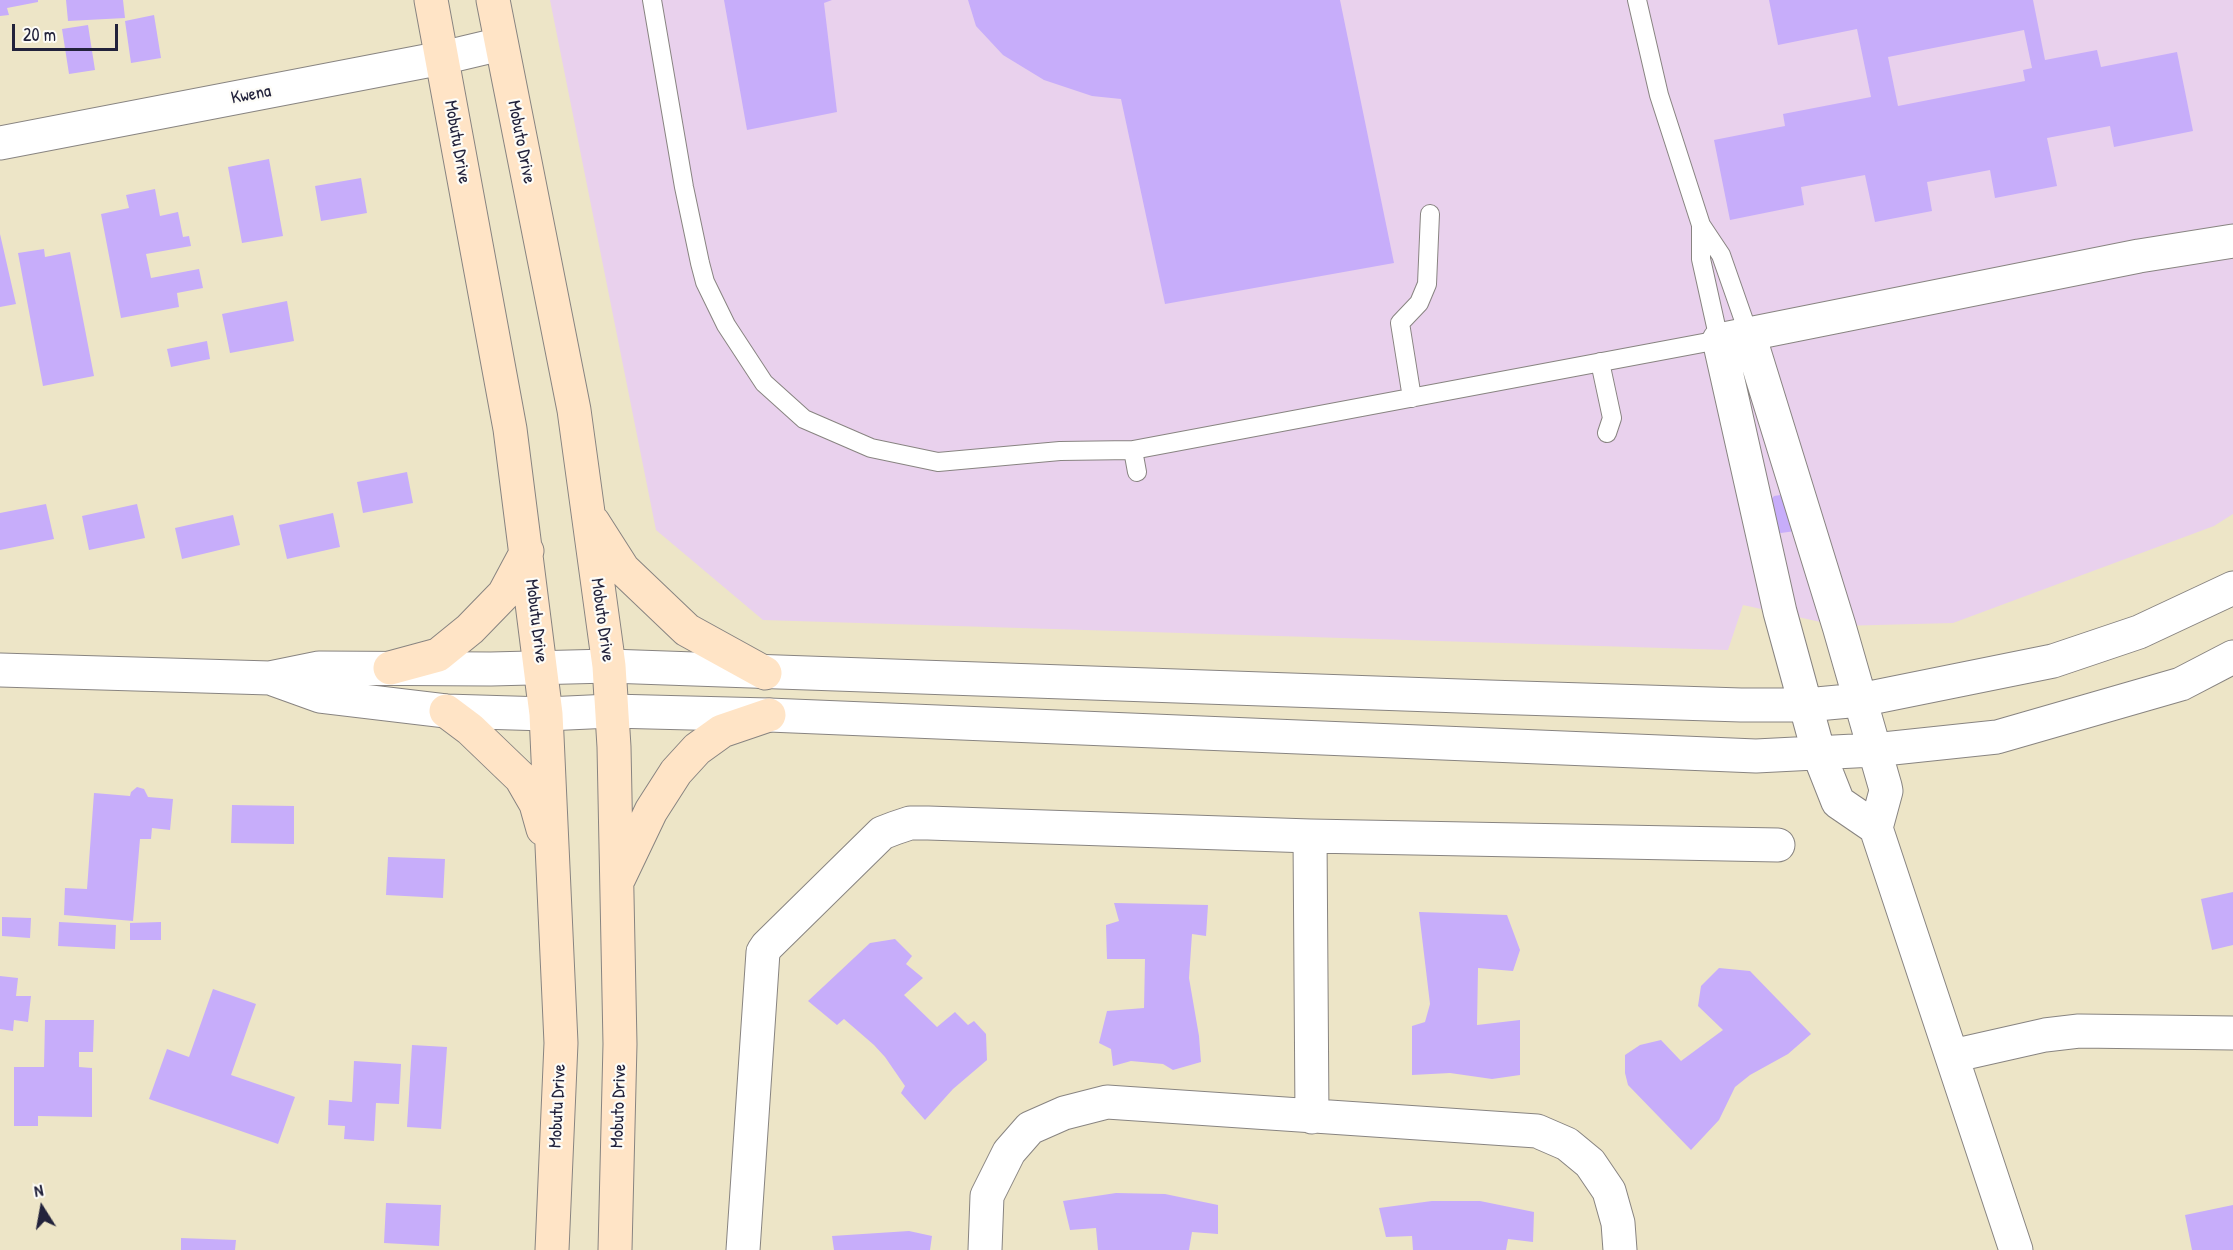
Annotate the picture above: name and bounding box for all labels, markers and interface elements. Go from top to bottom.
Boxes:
scale bar [15,12,122,50]
text: 20 m [23,22,56,47]
street label: Kwena [229,81,273,109]
street label: Mobutu Drive [439,99,475,185]
street label: Mobuto Drive [502,99,540,185]
street label: Mobuto Drive [585,577,619,663]
street label: Mobutu Drive [520,578,552,664]
street label: Mobutu Drive [545,1063,571,1149]
street label: Mobuto Drive [607,1064,631,1148]
north arrow [12,1178,72,1238]
text: N [32,1179,45,1202]

